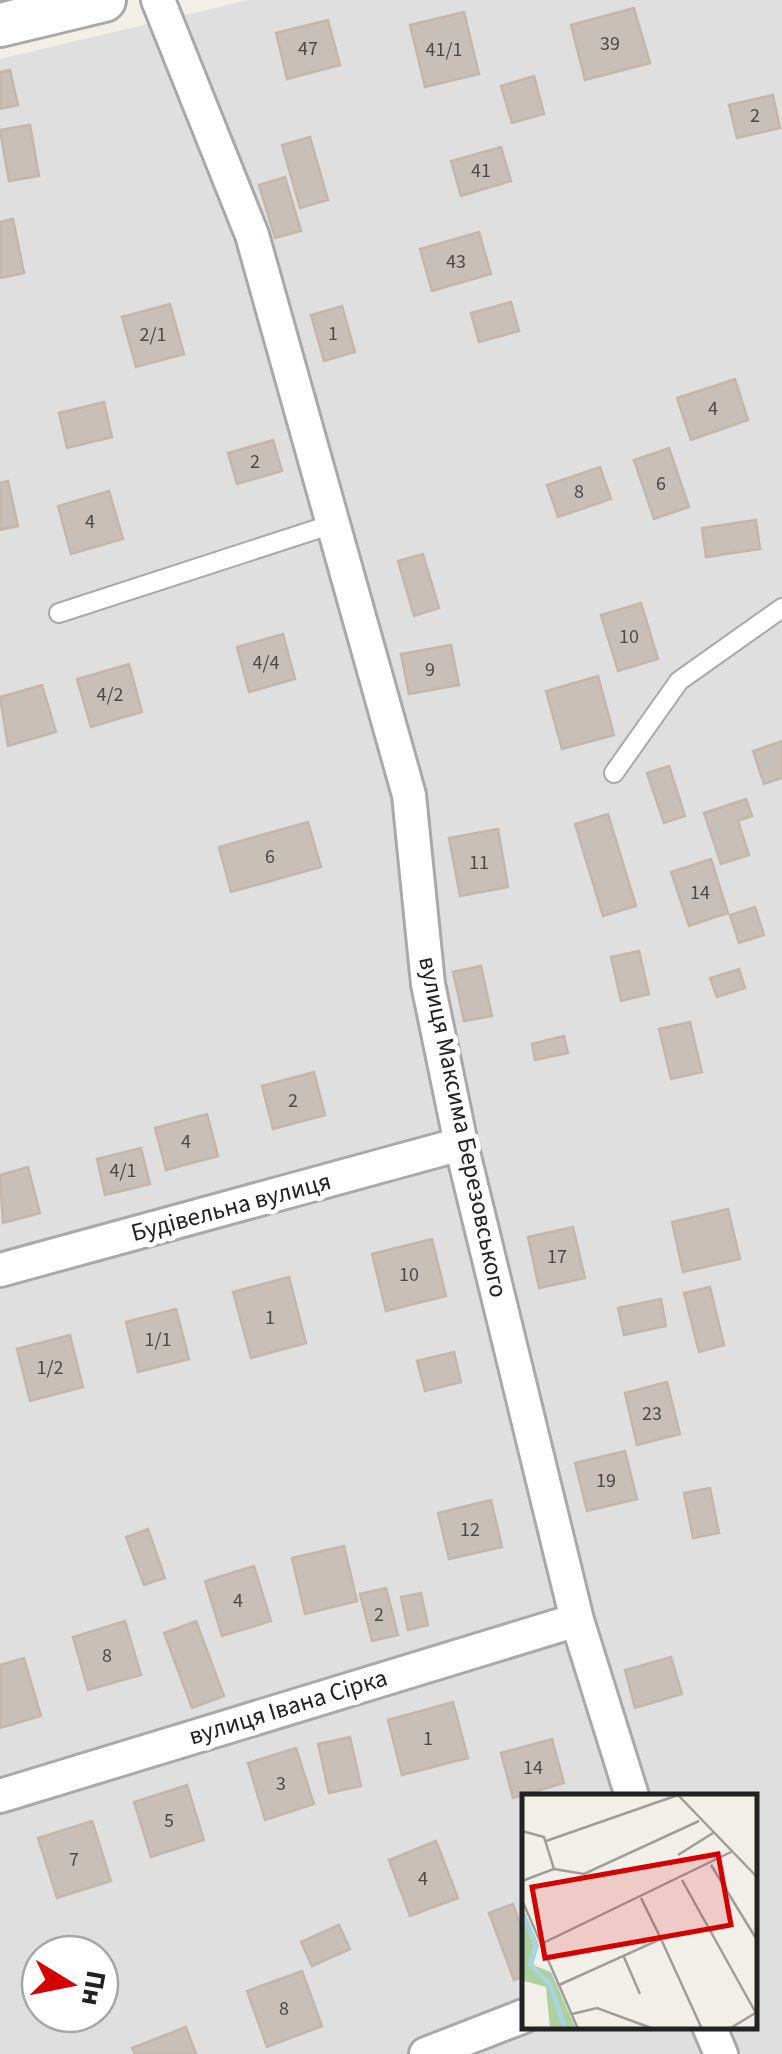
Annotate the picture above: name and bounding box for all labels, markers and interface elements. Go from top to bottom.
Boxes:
house number: 39 [600,30,620,58]
house number: 47 [298,35,318,63]
house number: 41/1 [426,36,462,64]
house number: 2 [750,102,760,130]
house number: 41 [471,157,491,185]
house number: 43 [446,248,466,276]
house number: 1 [328,320,338,348]
house number: 2/1 [140,321,166,349]
house number: 4 [708,395,718,423]
house number: 2 [250,448,260,476]
house number: 6 [656,470,666,498]
house number: 8 [574,478,584,506]
house number: 4 [85,508,95,536]
house number: 10 [619,623,639,651]
house number: 4/4 [253,649,279,677]
house number: 9 [425,656,435,684]
house number: 4/2 [97,681,123,709]
house number: 6 [265,843,275,871]
house number: 11 [469,849,489,877]
house number: 14 [690,879,710,907]
street label: вулиця Максима Березовського [409,953,517,1301]
house number: 2 [288,1087,298,1115]
house number: 4 [181,1128,191,1156]
house number: 4/1 [110,1157,136,1185]
street label: Будівельна вулиця [127,1163,335,1251]
house number: 17 [547,1243,567,1271]
house number: 10 [399,1261,419,1289]
house number: 1 [265,1304,275,1332]
house number: 1/1 [145,1326,171,1354]
house number: 1/2 [37,1354,63,1382]
house number: 23 [642,1400,662,1428]
house number: 19 [596,1467,616,1495]
house number: 12 [460,1516,480,1544]
house number: 4 [233,1587,243,1615]
house number: 2 [374,1601,384,1629]
house number: 8 [102,1642,112,1670]
street label: вулиця Івана Сірка [184,1660,392,1754]
house number: 1 [423,1725,433,1753]
house number: 14 [523,1754,543,1782]
house number: 3 [276,1770,286,1798]
inset map [522,1794,757,2029]
house number: 5 [164,1807,174,1835]
house number: 7 [69,1846,79,1874]
house number: 4 [418,1865,428,1893]
north arrow [20,1934,120,2034]
text: Пн [71,1968,116,2009]
house number: 8 [279,1995,289,2023]

